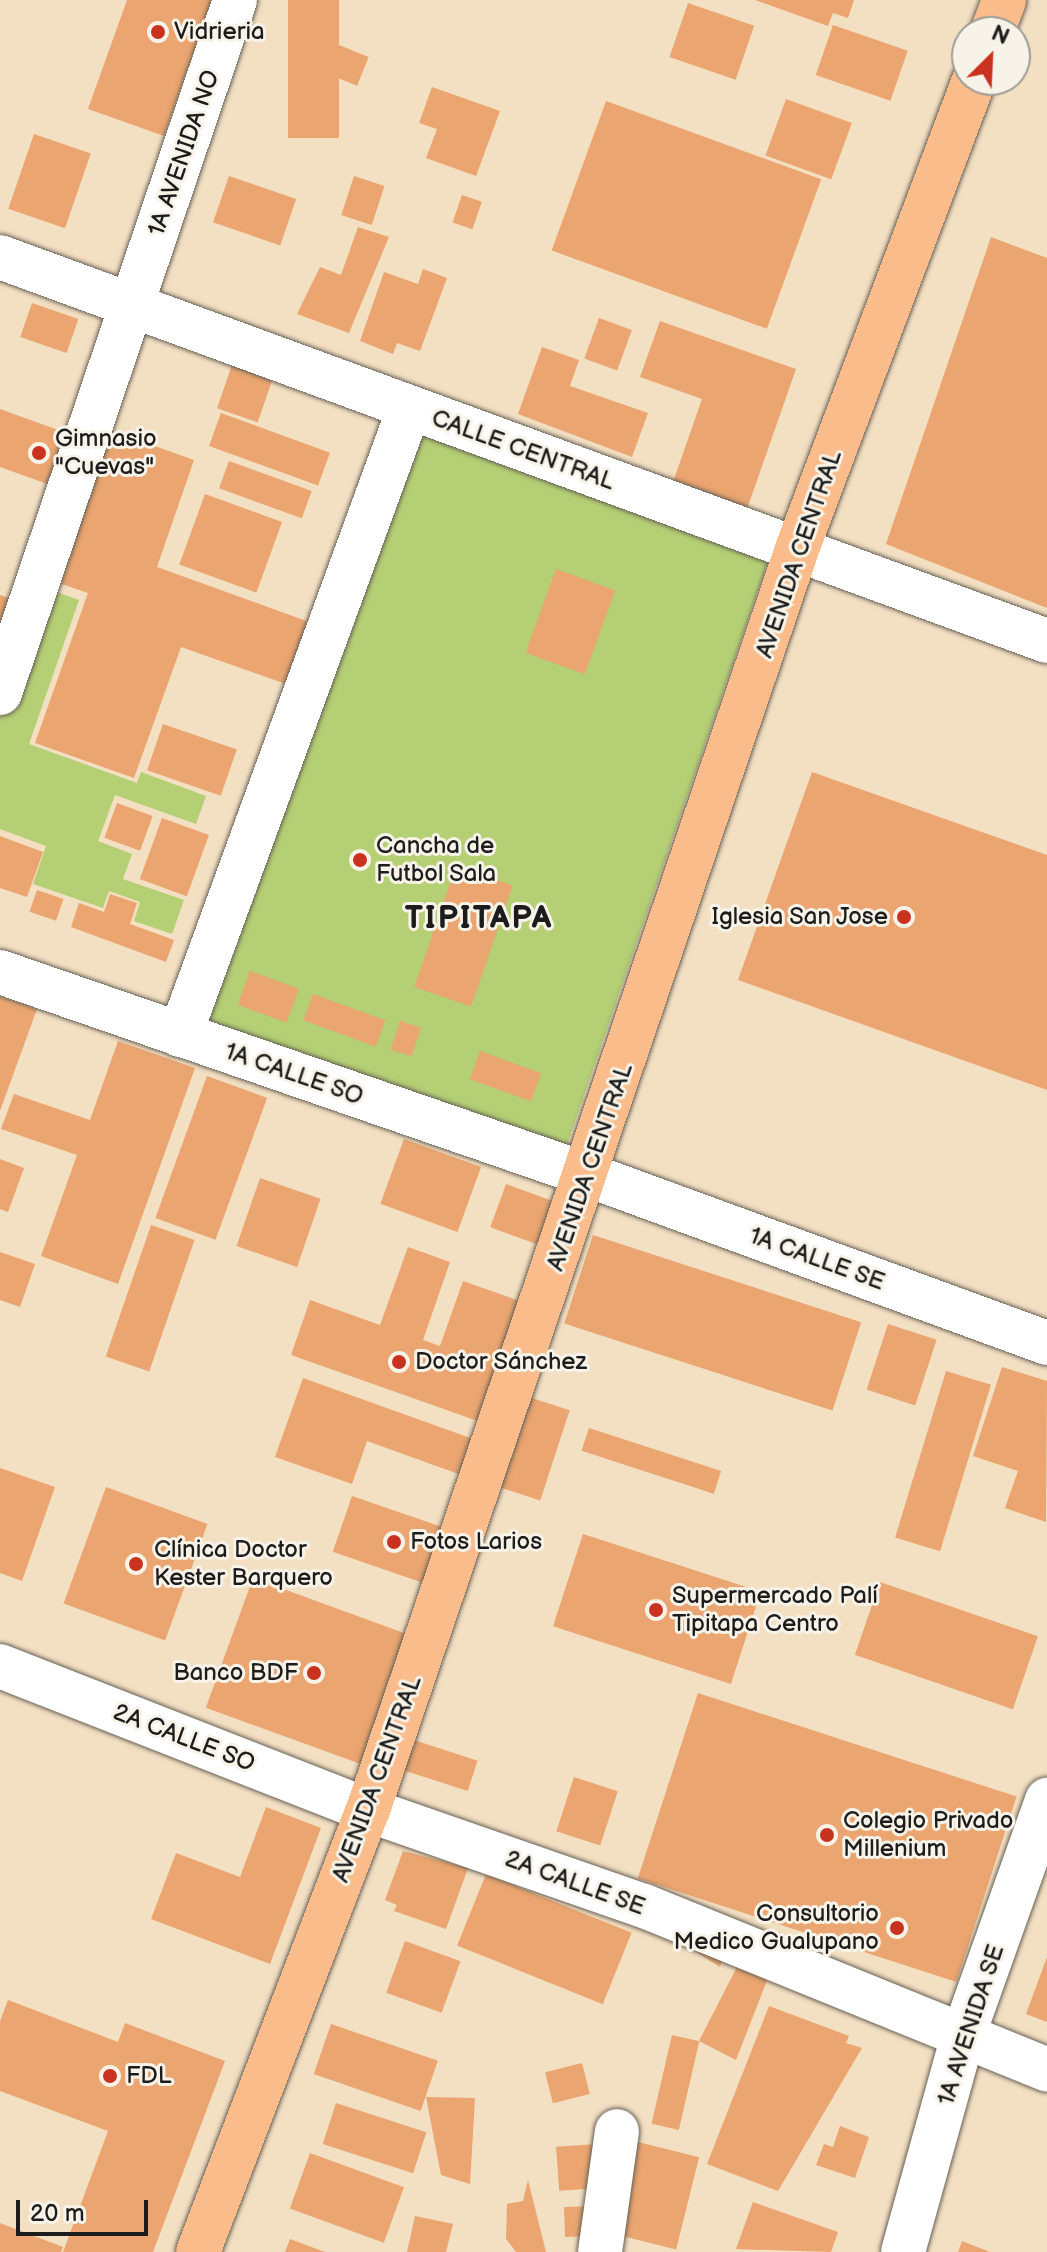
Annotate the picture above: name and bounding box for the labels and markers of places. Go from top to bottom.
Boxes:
place label: Vidrieria [174,18,265,46]
marker: Vidrieria [149,23,167,41]
place label: Gimnasio "Cuevas" [55,425,157,481]
marker: Gimnasio "Cuevas" [30,444,48,462]
place label: Cancha de Futbol Sala [376,832,497,888]
marker: Cancha de Futbol Sala [351,851,369,869]
place label: Iglesia San Jose [710,903,888,931]
marker: Iglesia San Jose [895,908,913,926]
place label: Doctor Sánchez [415,1348,587,1376]
marker: Doctor Sánchez [390,1353,408,1371]
place label: Fotos Larios [410,1528,542,1556]
marker: Fotos Larios [385,1533,403,1551]
place label: Clínica Doctor Kester Barquero [154,1536,333,1592]
marker: Clínica Doctor Kester Barquero [125,1553,147,1575]
place label: Supermercado Palí Tipitapa Centro [672,1582,878,1638]
marker: Supermercado Palí Tipitapa Centro [647,1601,665,1619]
place label: Banco BDF [173,1659,298,1687]
marker: Banco BDF [305,1664,323,1682]
place label: Colegio Privado Millenium [843,1807,1013,1863]
marker: Colegio Privado Millenium [818,1826,836,1844]
place label: Consultorio Medico Gualupano [673,1900,879,1956]
marker: Consultorio Medico Gualupano [886,1917,908,1939]
place label: FDL [126,2062,172,2090]
marker: FDL [101,2067,119,2085]

